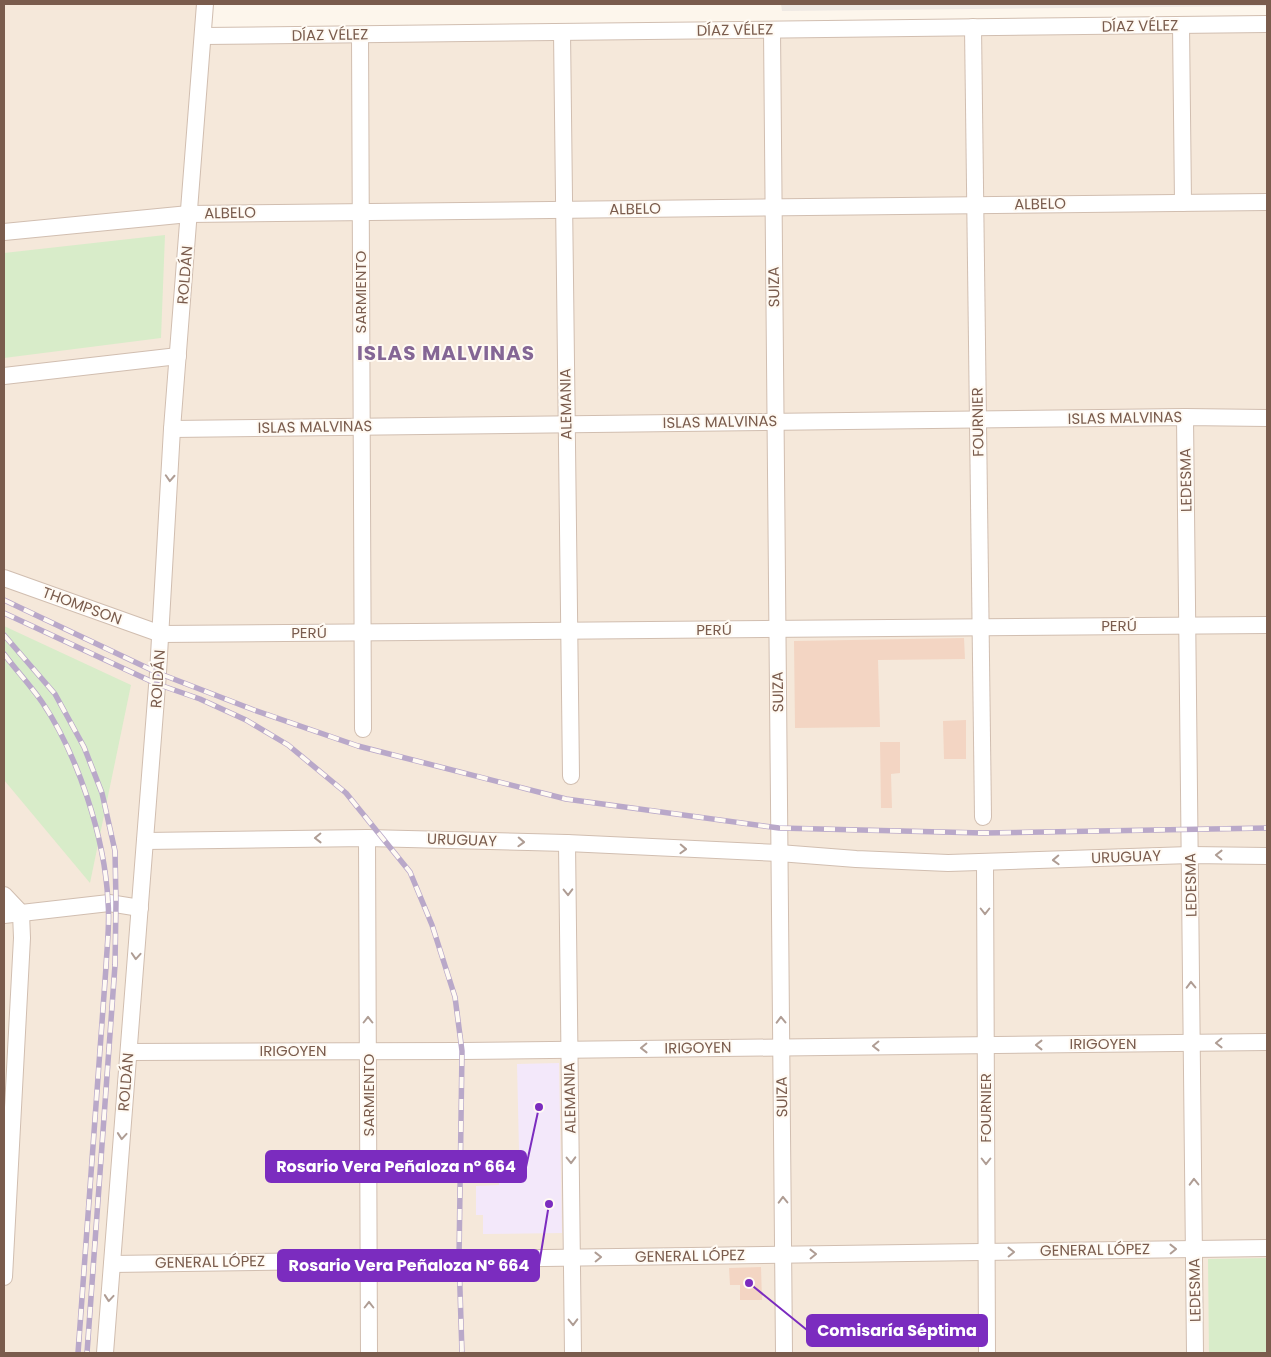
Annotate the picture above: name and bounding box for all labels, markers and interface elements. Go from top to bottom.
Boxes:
street label: DÍAZ VÉLEZ [1101,14,1178,37]
street label: DÍAZ VÉLEZ [696,18,773,41]
street label: DÍAZ VÉLEZ [291,23,368,46]
street label: ALBELO [1014,193,1066,214]
street label: ALBELO [609,198,661,219]
street label: ALBELO [204,202,256,223]
street label: ROLDÁN [171,245,198,305]
street label: SARMIENTO [350,250,371,333]
street label: SUIZA [763,266,784,308]
district label: ISLAS MALVINAS [357,339,535,367]
street label: ALEMANIA [554,368,577,440]
street label: FOURNIER [966,387,989,457]
street label: ISLAS MALVINAS [1067,406,1183,429]
street label: ISLAS MALVINAS [662,410,778,433]
street label: ISLAS MALVINAS [257,415,373,438]
street label: LEDESMA [1174,448,1197,512]
one-way arrow [164,474,175,482]
street label: THOMPSON [40,581,125,630]
street label: PERÚ [1101,615,1137,636]
street label: PERÚ [696,619,732,640]
street label: PERÚ [291,622,327,643]
street label: ROLDÁN [145,649,170,709]
street label: SUIZA [767,671,788,713]
street label: URUGUAY [427,828,498,851]
one-way arrow [314,833,322,843]
one-way arrow [517,837,525,847]
one-way arrow [679,843,687,854]
street label: URUGUAY [1091,845,1162,868]
one-way arrow [1214,850,1222,861]
street label: LEDESMA [1179,853,1202,917]
one-way arrow [1052,854,1060,865]
one-way arrow [562,888,573,896]
one-way arrow [980,908,990,915]
one-way arrow [131,953,142,961]
one-way arrow [1186,980,1197,988]
one-way arrow [363,1015,373,1023]
one-way arrow [776,1015,786,1023]
street label: IRIGOYEN [1070,1033,1136,1054]
street label: IRIGOYEN [664,1036,732,1059]
one-way arrow [1214,1038,1222,1048]
street label: IRIGOYEN [260,1040,326,1061]
one-way arrow [1034,1040,1042,1050]
one-way arrow [872,1041,880,1051]
one-way arrow [639,1043,647,1053]
street label: ROLDÁN [112,1052,139,1112]
street label: SARMIENTO [358,1053,379,1136]
street label: ALEMANIA [558,1062,581,1134]
street label: FOURNIER [975,1073,996,1143]
street label: SUIZA [771,1076,792,1118]
one-way arrow [117,1132,128,1140]
callout: Rosario Vera Peñaloza n° 664 [266,1151,526,1182]
text: Rosario Vera Peñaloza n° 664 [276,1155,516,1178]
one-way arrow [566,1156,576,1164]
one-way arrow [981,1158,991,1165]
one-way arrow [1189,1178,1199,1186]
one-way arrow [778,1195,788,1203]
street label: GENERAL LÓPEZ [1040,1238,1150,1261]
one-way arrow [1169,1243,1177,1254]
street label: GENERAL LÓPEZ [635,1244,745,1267]
one-way arrow [1007,1247,1015,1257]
one-way arrow [809,1249,817,1260]
street label: GENERAL LÓPEZ [155,1250,265,1273]
callout: Rosario Vera Peñaloza Nº 664 [278,1250,539,1281]
one-way arrow [594,1252,602,1262]
text: Rosario Vera Peñaloza Nº 664 [289,1254,530,1277]
street label: LEDESMA [1183,1258,1206,1322]
one-way arrow [104,1294,115,1302]
one-way arrow [364,1300,374,1308]
callout: Comisaría Séptima [807,1315,987,1346]
one-way arrow [568,1318,578,1326]
text: Comisaría Séptima [817,1319,977,1342]

